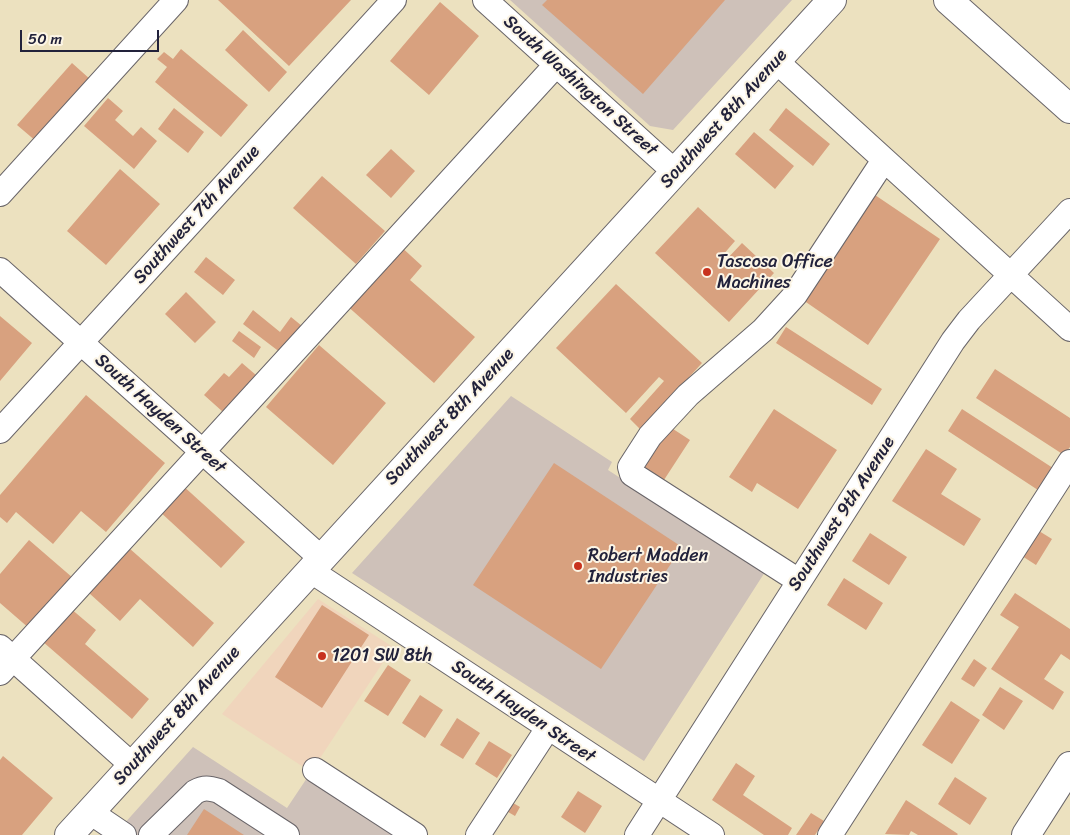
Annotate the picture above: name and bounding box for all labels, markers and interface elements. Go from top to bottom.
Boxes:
street label: South Washington Street [498,11,662,161]
scale bar [22,20,161,52]
text: 50 m [28,26,62,52]
street label: Southwest 8th Avenue [656,45,792,193]
street label: Southwest 7th Avenue [129,141,265,289]
place label: Tascosa Office Machines [717,251,833,294]
marker: Tascosa Office Machines [701,266,713,278]
street label: Southwest 8th Avenue [381,344,519,490]
street label: South Hayden Street [90,350,230,478]
street label: Southwest 9th Avenue [784,433,900,595]
place label: Robert Madden Industries [588,545,708,588]
marker: Robert Madden Industries [572,560,584,572]
street label: Southwest 8th Avenue [109,642,245,790]
place label: 1201 SW 8th [332,645,432,667]
marker: 1201 SW 8th [316,650,328,662]
street label: South Hayden Street [447,656,599,768]

